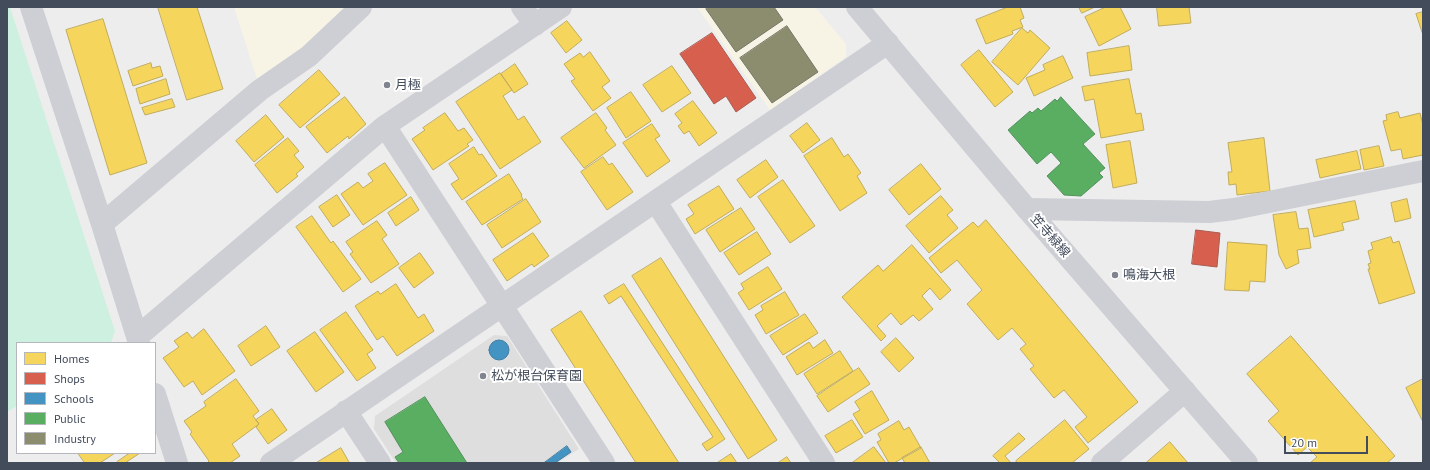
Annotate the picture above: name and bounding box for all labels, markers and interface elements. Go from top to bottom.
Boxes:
place label: 月極 [395,77,421,93]
marker: 月極 [382,80,392,90]
street label: 笠寺緑線 [1027,211,1073,261]
place label: 鳴海大根 [1123,267,1175,283]
marker: 鳴海大根 [1110,270,1120,280]
legend [16,342,156,454]
text: Homes [54,351,89,366]
place label: 松が根台保育園 [491,368,582,384]
text: Shops [54,371,85,386]
marker: 松が根台保育園 [478,371,488,381]
text: Schools [54,391,94,406]
text: Public [54,411,85,426]
scale bar [1286,428,1370,454]
text: Industry [54,431,96,446]
text: 20 m [1291,435,1317,450]

